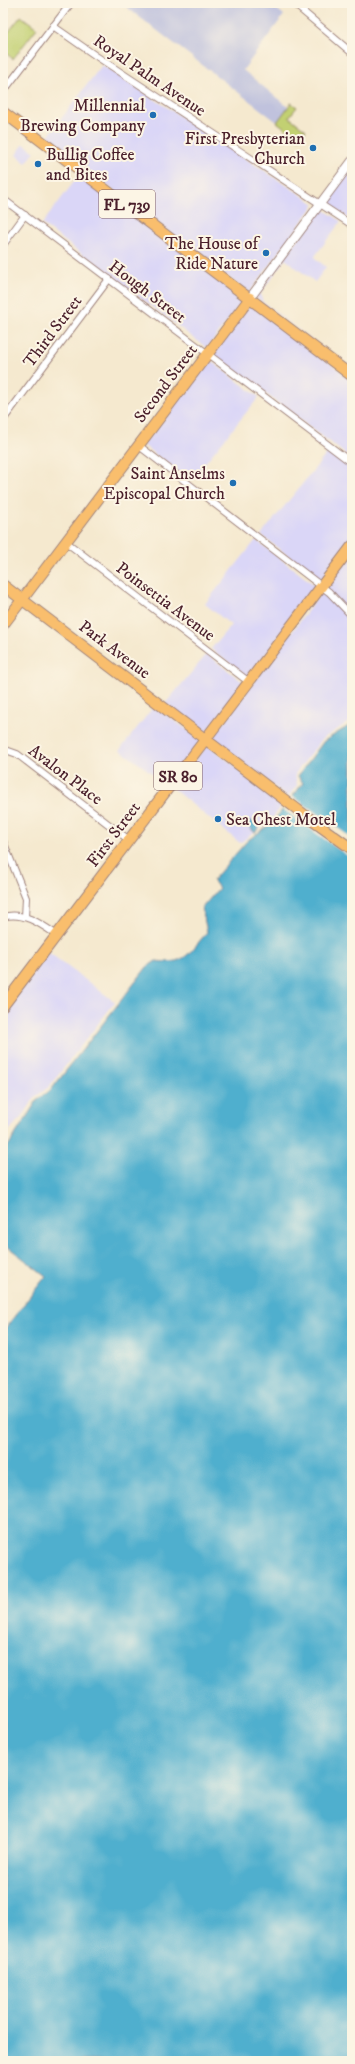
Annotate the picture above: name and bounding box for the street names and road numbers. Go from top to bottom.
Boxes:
street label: Royal Palm Avenue [89,30,210,122]
road number: FL 739 [99,190,155,218]
street label: Hough Street [104,255,191,328]
street label: Third Street [18,291,87,372]
street label: Second Street [129,340,203,427]
street label: Poinsettia Avenue [111,557,220,646]
street label: Park Avenue [74,616,155,684]
street label: Avalon Place [24,740,107,810]
road number: SR 80 [154,762,202,790]
street label: First Street [82,797,146,872]

